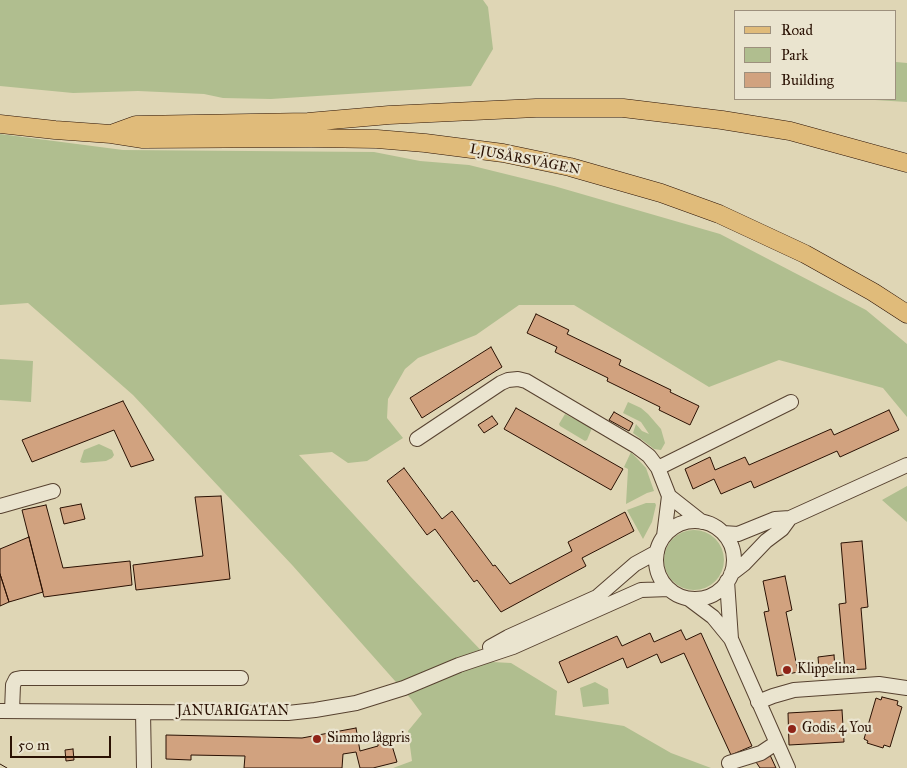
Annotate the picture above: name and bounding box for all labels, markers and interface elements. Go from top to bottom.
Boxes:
legend [734,10,897,100]
text: Road [781,21,813,39]
text: Park [781,46,808,64]
text: Building [781,71,834,89]
street label: LJUSÅRSVÄGEN [468,141,582,179]
place label: Klippelina [797,662,856,678]
marker: Klippelina [781,664,793,676]
street label: JANUARIGATAN [177,704,289,720]
place label: Godis 4 You [802,721,872,737]
marker: Godis 4 You [786,723,798,735]
scale bar [12,726,114,758]
place label: Simmo lågpris [327,731,410,747]
marker: Simmo lågpris [311,733,323,745]
text: 50 m [18,736,50,754]

